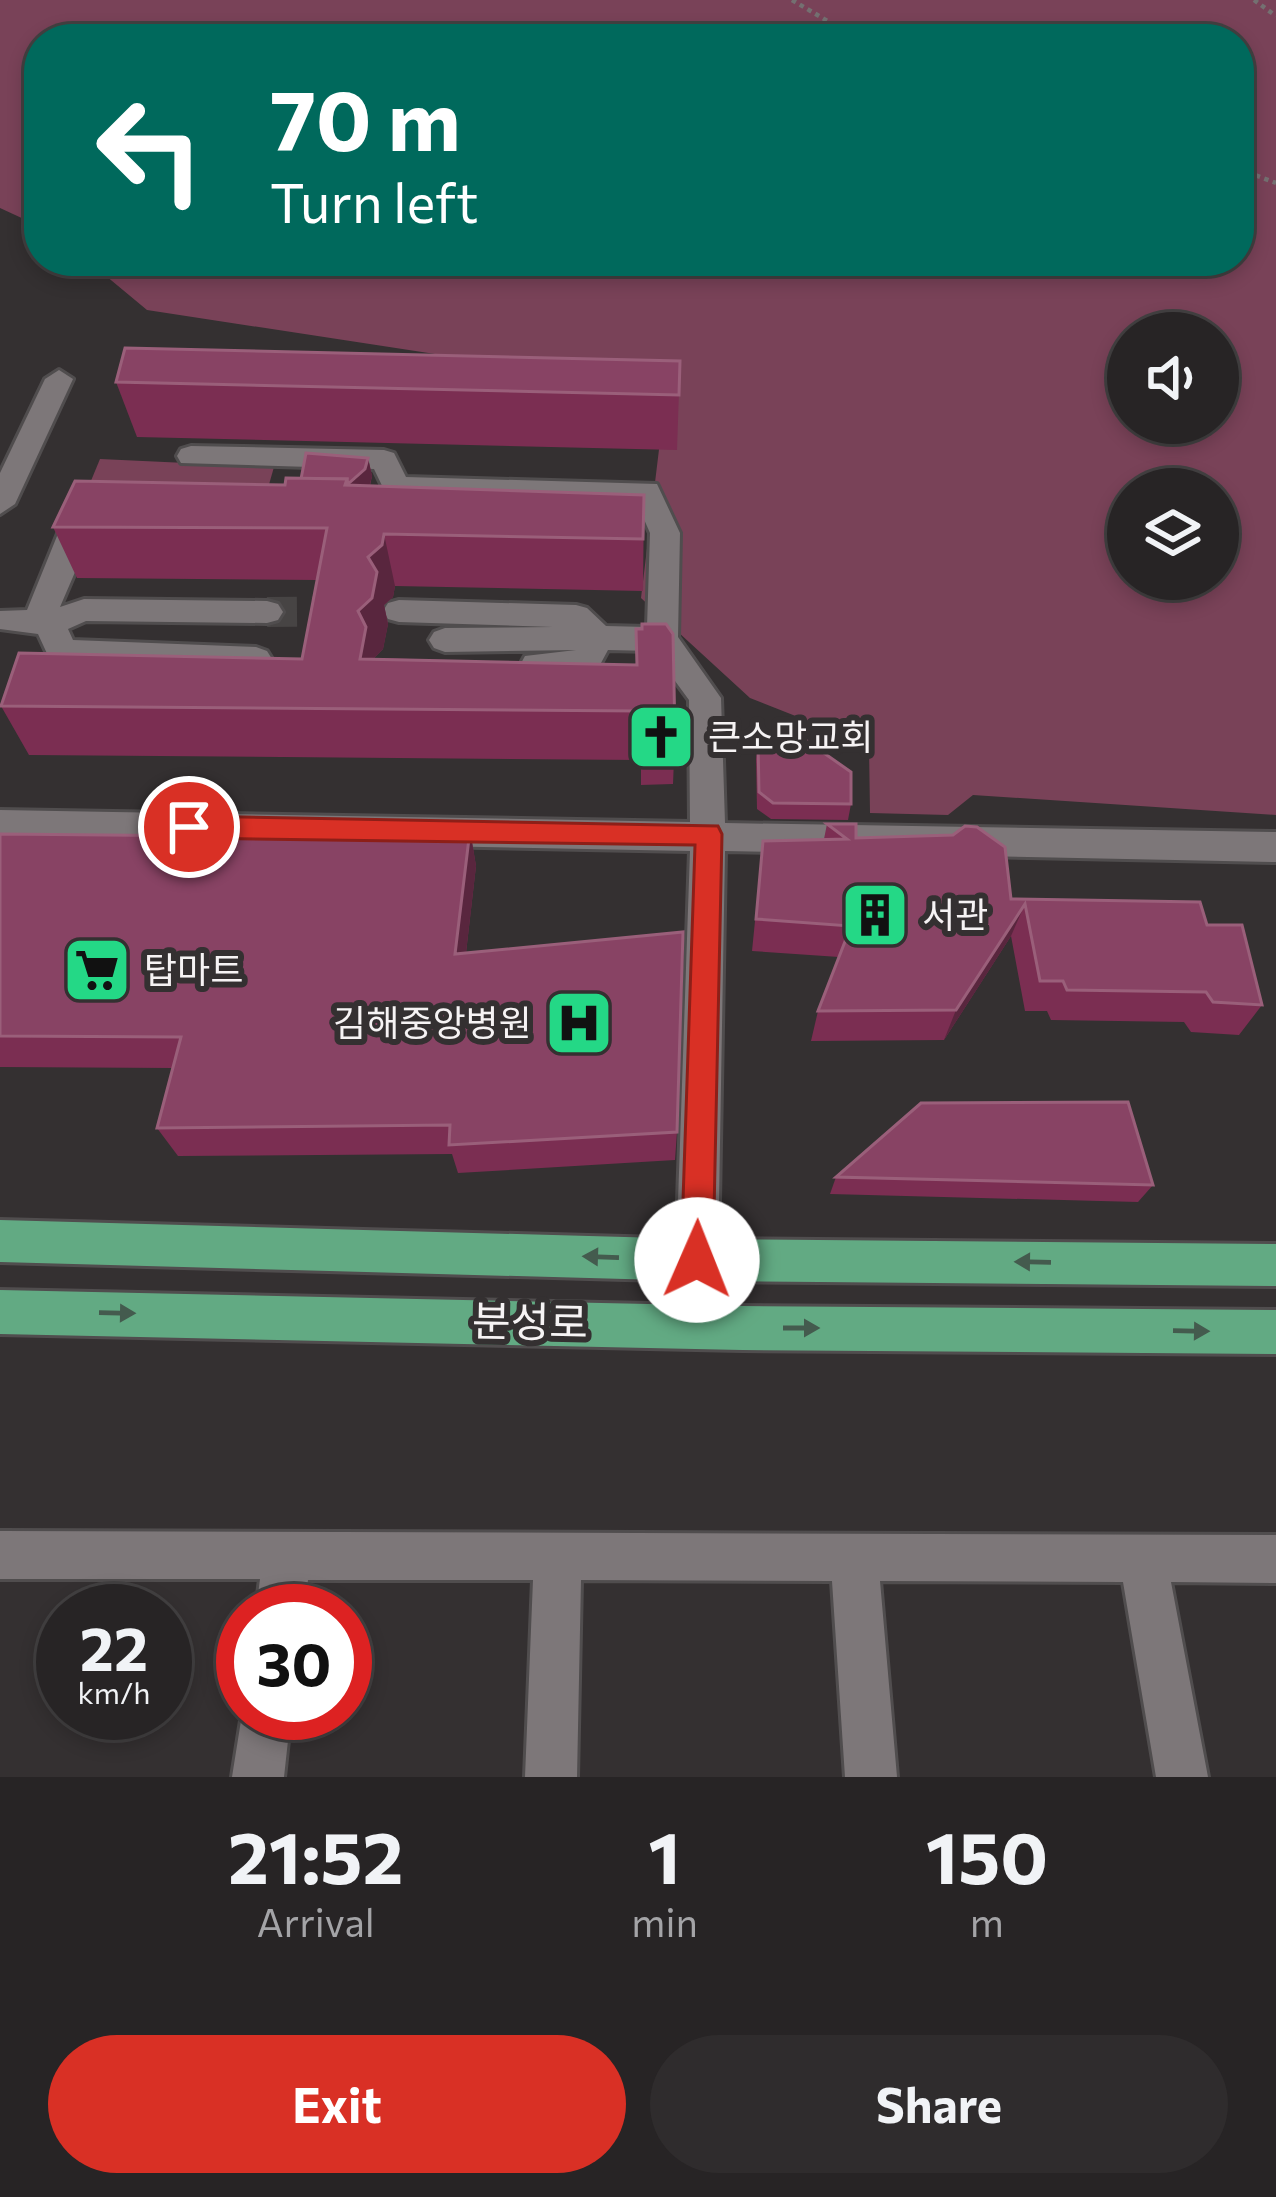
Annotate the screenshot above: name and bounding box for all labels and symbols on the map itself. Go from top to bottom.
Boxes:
church icon: 큰소망교회 [626,702,696,772]
place label: 큰소망교회 [708,713,874,757]
pin [138,776,240,878]
building icon: 서관 [840,880,910,950]
place label: 서관 [922,891,988,935]
supermarket icon: 탑마트 [62,935,132,1005]
place label: 탑마트 [144,946,243,990]
hospital icon: 김해중앙병원 [544,988,614,1058]
place label: 김해중앙병원 [333,999,532,1043]
position arrow [634,1197,760,1323]
one-way arrow [581,1247,619,1266]
one-way arrow [1013,1252,1051,1272]
street label: 분성로 [472,1293,588,1347]
one-way arrow [99,1304,137,1323]
one-way arrow [783,1318,821,1338]
one-way arrow [1173,1321,1211,1340]
speed limit sign: 30 [216,1584,372,1740]

